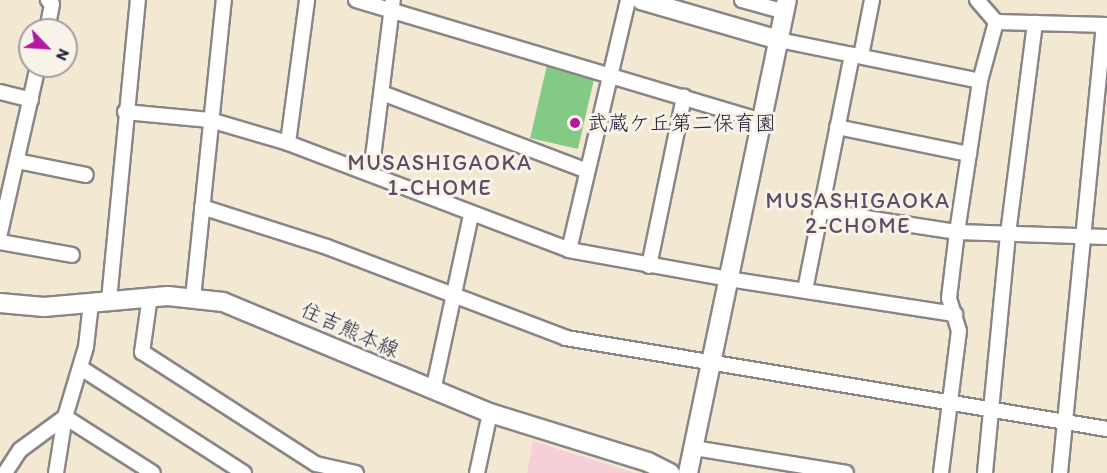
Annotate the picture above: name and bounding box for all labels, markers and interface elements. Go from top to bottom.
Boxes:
north arrow [18,18,78,78]
text: N [52,46,74,64]
place label: 武蔵ケ丘第二保育園 [587,110,776,136]
marker: 武蔵ケ丘第二保育園 [568,116,582,130]
district label: MUSASHIGAOKA 1-CHOME [347,149,533,200]
district label: MUSASHIGAOKA 2-CHOME [765,187,951,238]
street label: 住吉熊本線 [297,297,403,363]

